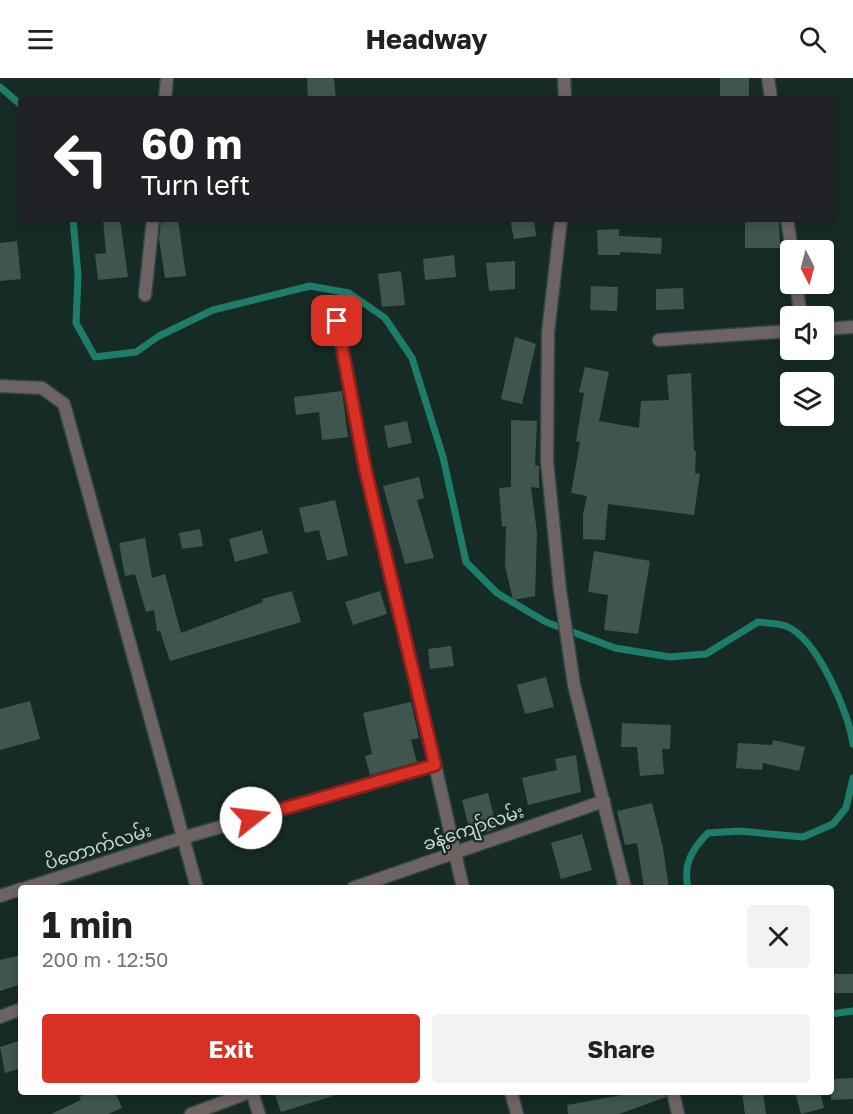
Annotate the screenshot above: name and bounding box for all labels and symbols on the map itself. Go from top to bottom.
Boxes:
north arrow [780,240,834,294]
pin [311,295,362,346]
position arrow [219,786,283,850]
street label: ခန့်ကျော်လမ်း [419,799,528,859]
street label: ပိတောက်လမ်း [41,817,154,874]

